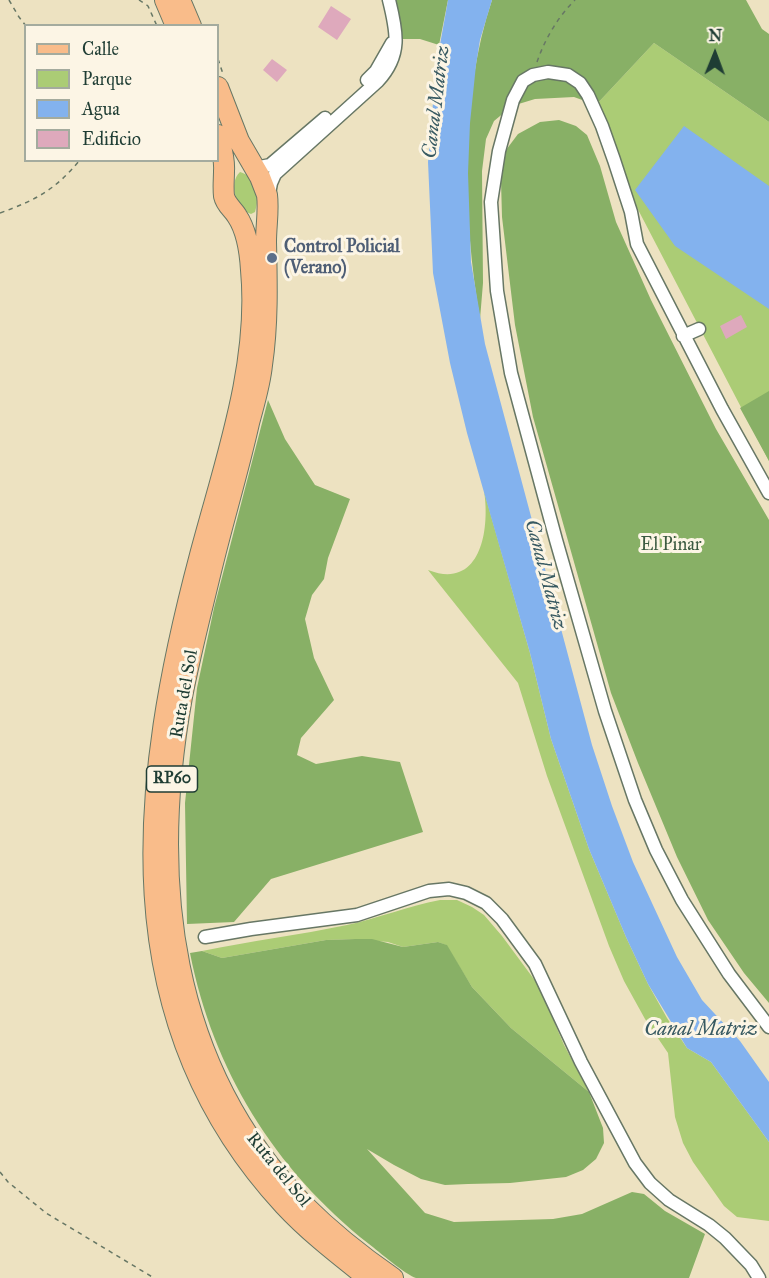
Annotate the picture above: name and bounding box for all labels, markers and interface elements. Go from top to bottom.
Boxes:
legend [24,24,219,162]
north arrow [685,24,745,84]
text: N [708,26,722,45]
text: Calle [82,38,119,60]
water label: Canal Matriz [418,44,456,160]
text: Parque [82,68,132,90]
text: Agua [82,98,120,120]
text: Edificio [82,128,141,150]
place label: Control Policial (Verano) [284,237,400,280]
marker: Control Policial (Verano) [265,251,279,265]
water label: Canal Matriz [519,517,571,633]
park label: El Pinar [641,535,701,557]
street label: Ruta del Sol [167,648,203,740]
road number: RP60 [146,766,198,792]
water label: Canal Matriz [644,1018,758,1042]
street label: Ruta del Sol [241,1128,315,1212]

